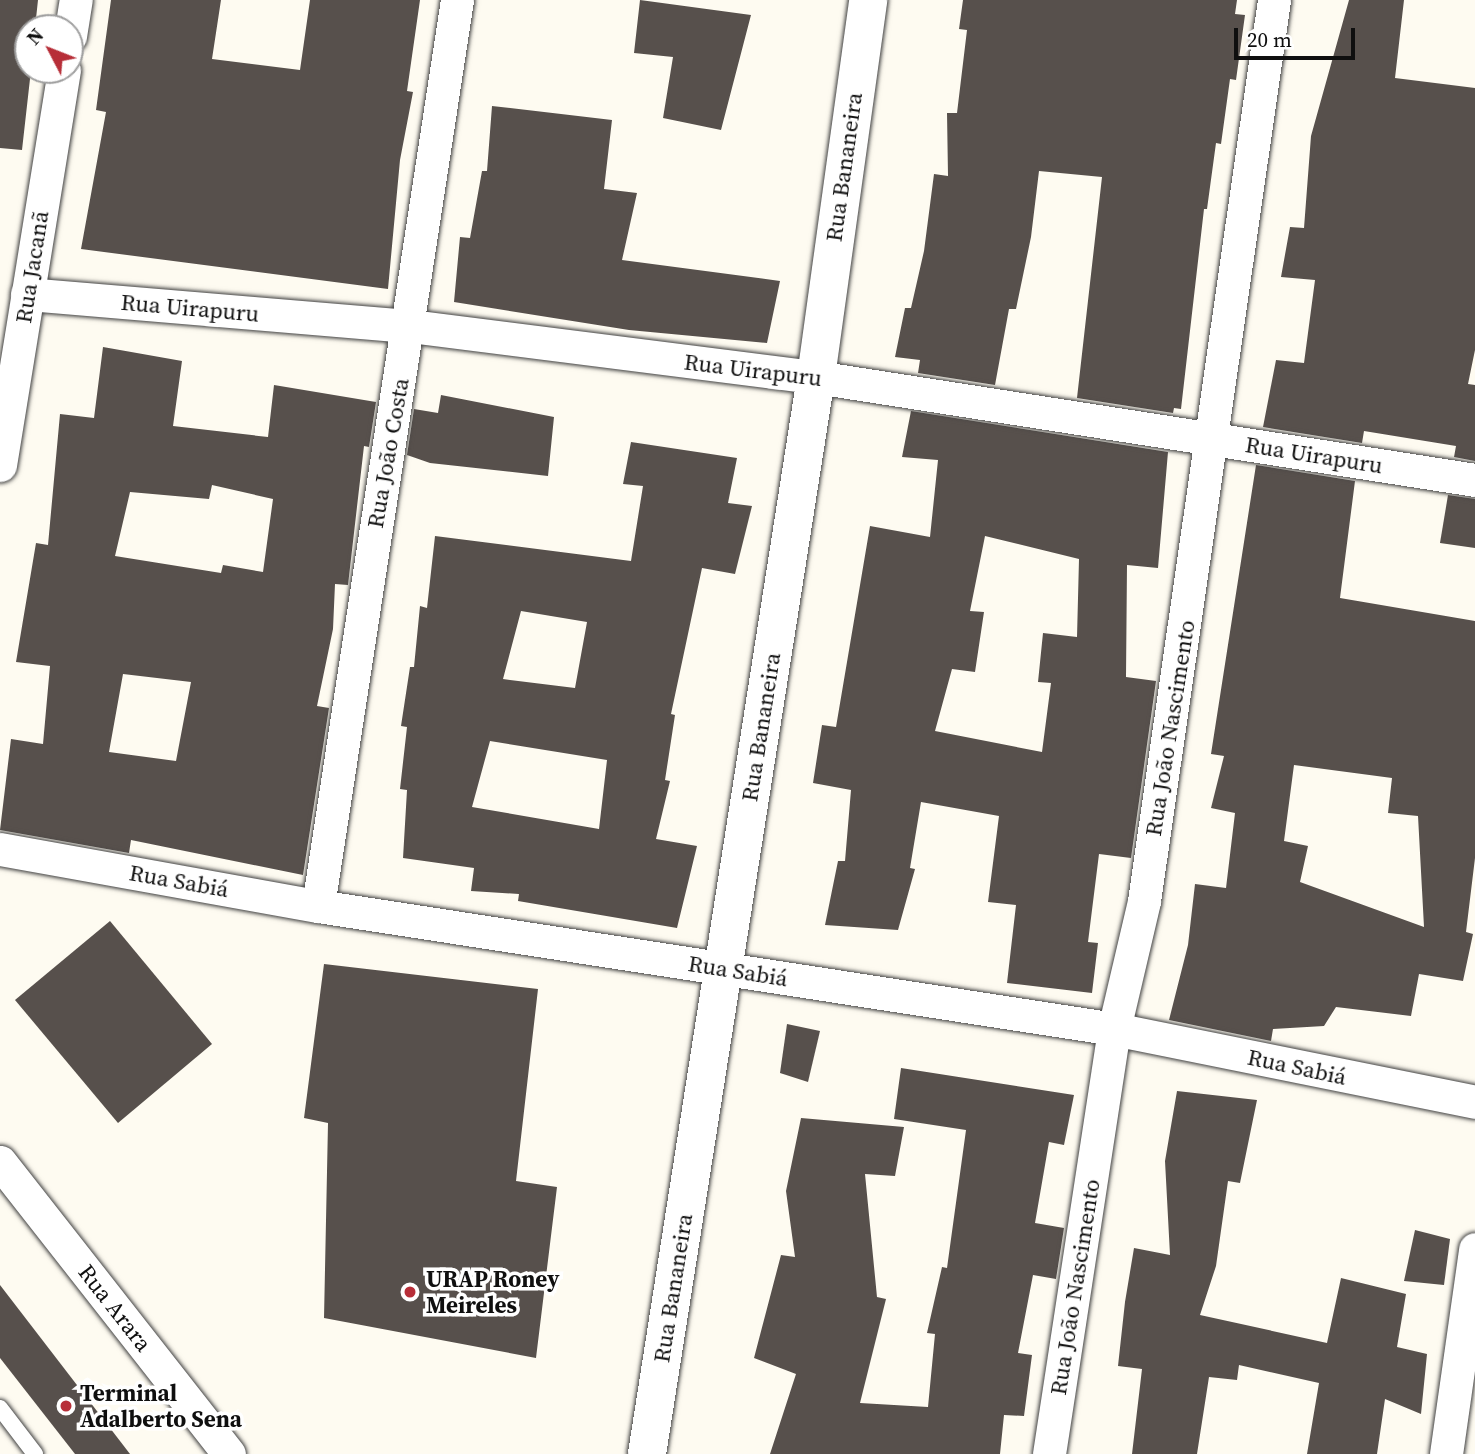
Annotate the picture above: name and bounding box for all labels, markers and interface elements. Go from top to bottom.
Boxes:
north arrow [14,14,84,84]
scale bar [1237,14,1358,58]
text: N [21,22,49,50]
text: 20 m [1247,25,1292,54]
street label: Rua Bananeira [820,91,868,243]
street label: Rua Jacanã [10,209,54,325]
street label: Rua Uirapuru [120,288,260,328]
street label: Rua Uirapuru [682,348,824,392]
street label: Rua João Costa [361,376,415,530]
street label: Rua Uirapuru [1243,431,1385,479]
street label: Rua João Nascimento [1139,618,1201,838]
street label: Rua Bananeira [736,651,786,803]
street label: Rua Sabiá [127,859,231,903]
street label: Rua Sabiá [686,950,790,992]
street label: Rua Sabiá [1245,1043,1349,1091]
street label: Rua João Nascimento [1044,1177,1106,1397]
street label: Rua Bananeira [648,1212,698,1364]
street label: Rua Arara [73,1259,157,1357]
place label: URAP Roney Meireles [426,1265,559,1319]
marker: URAP Roney Meireles [400,1282,420,1302]
place label: Terminal Adalberto Sena [80,1379,242,1433]
marker: Terminal Adalberto Sena [58,1398,74,1414]

